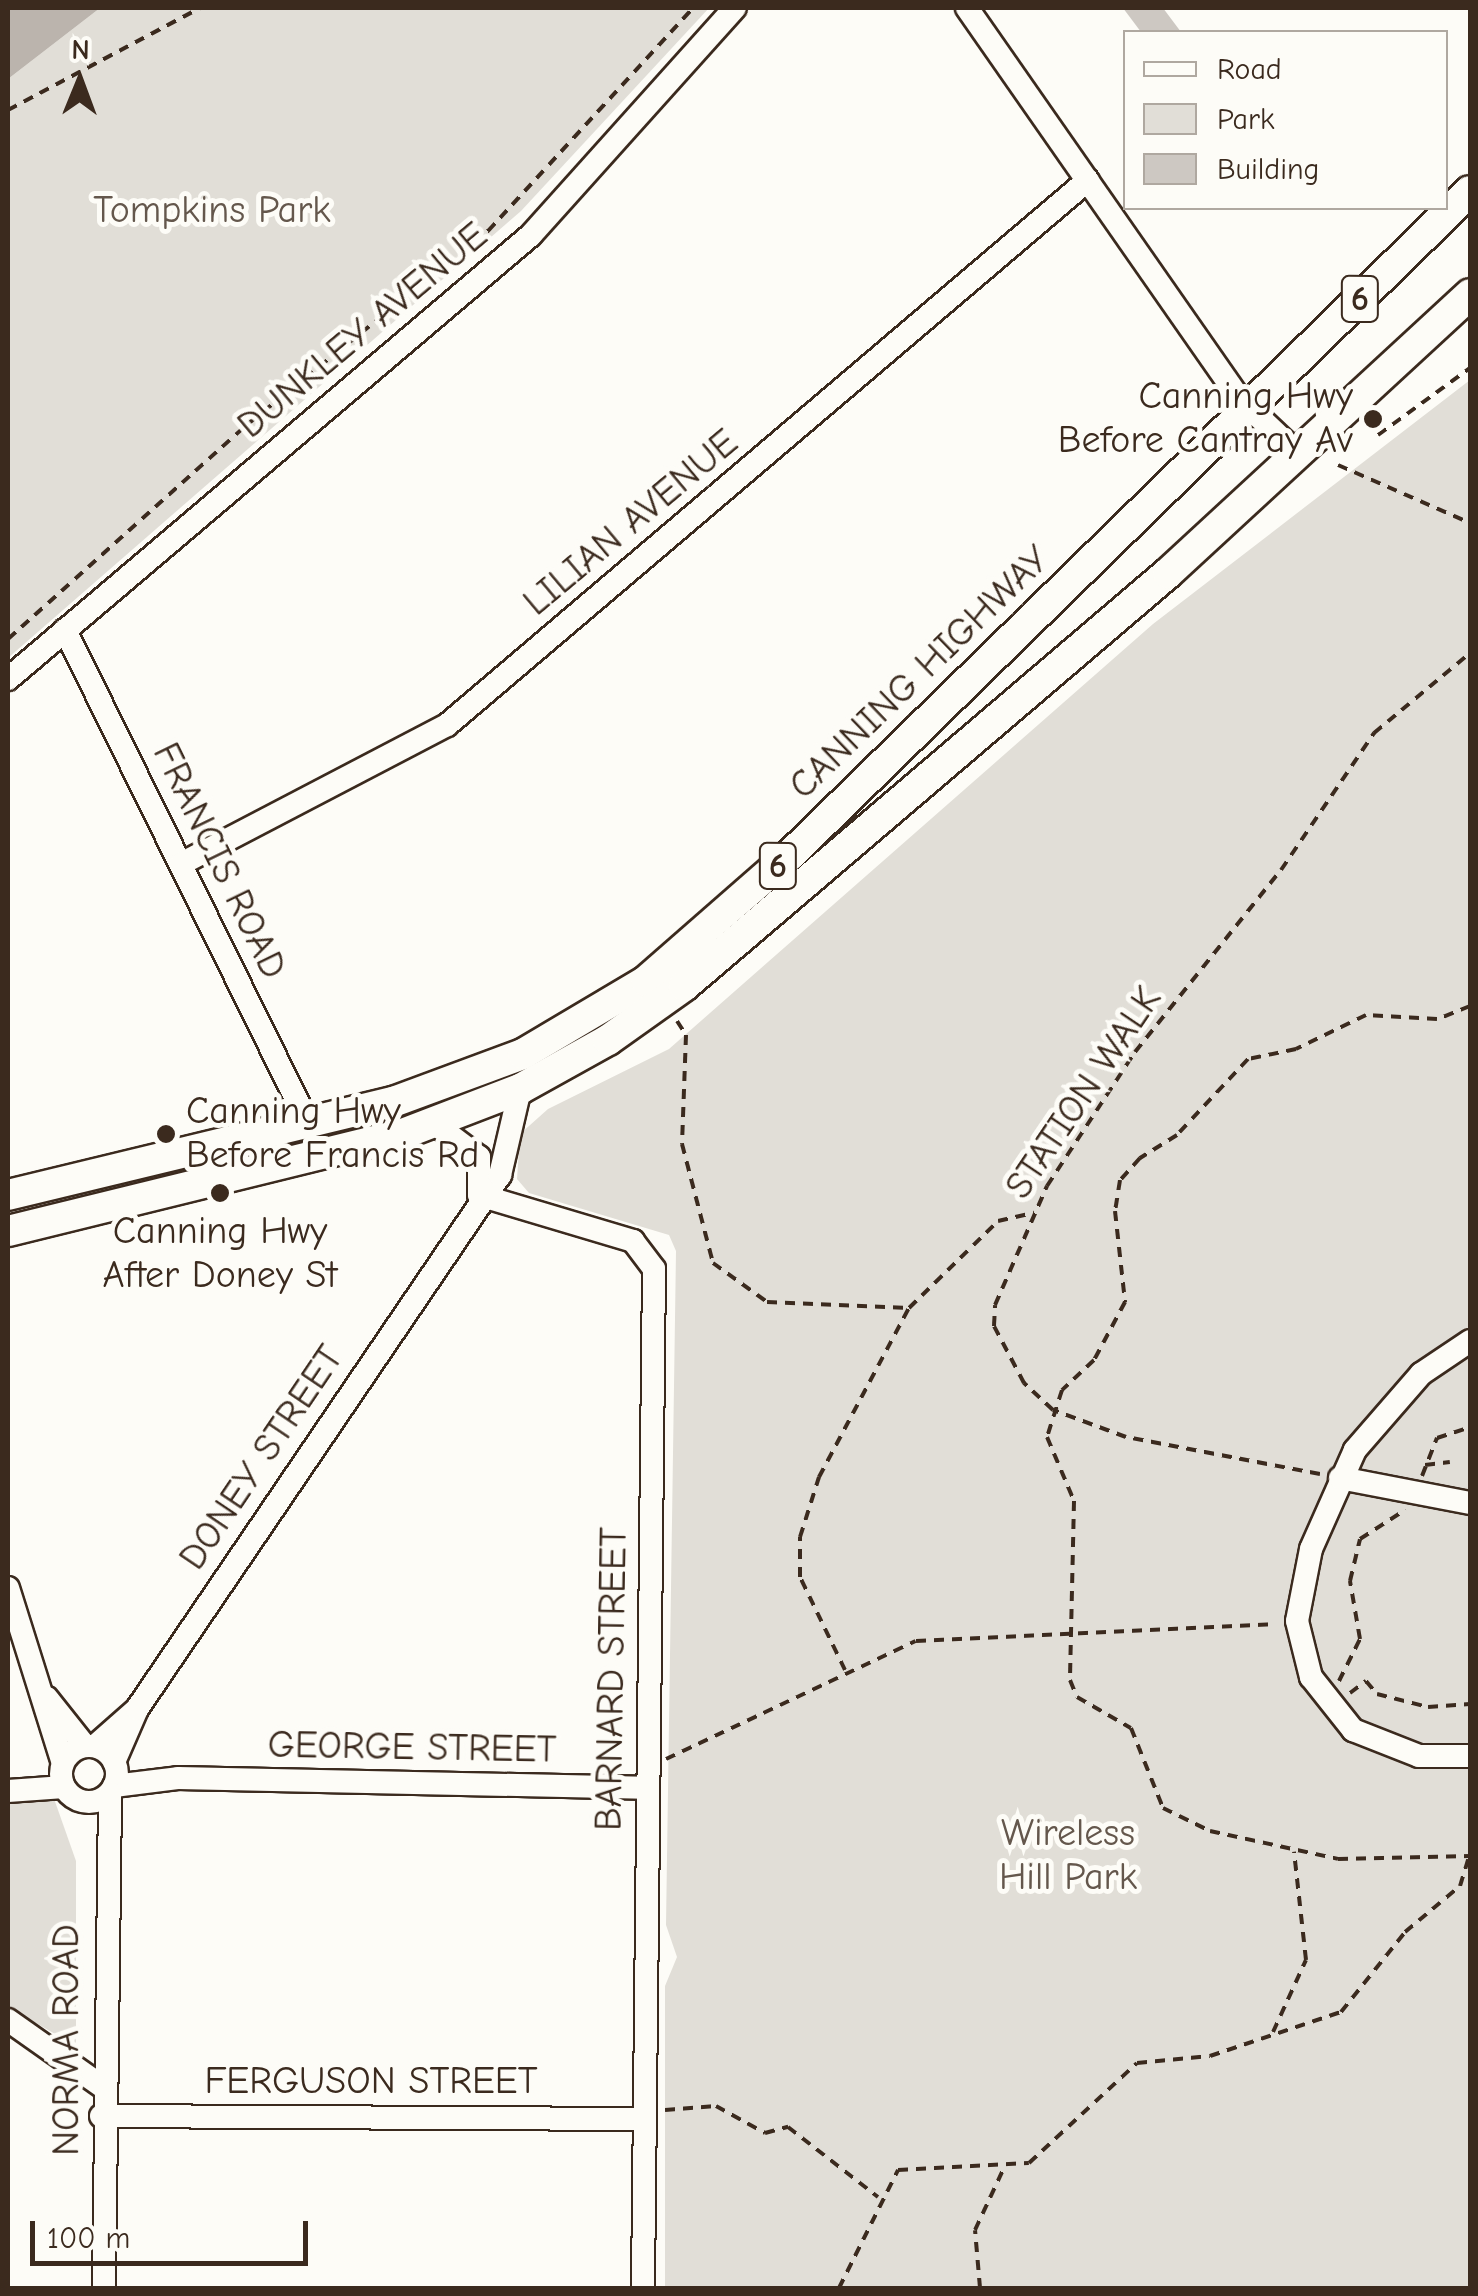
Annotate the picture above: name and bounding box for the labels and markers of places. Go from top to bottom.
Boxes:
place label: Canning Hwy Before Cantray Av [1058,374,1353,464]
marker: Canning Hwy Before Cantray Av [1362,408,1384,430]
place label: Canning Hwy Before Francis Rd [186,1089,479,1178]
marker: Canning Hwy Before Francis Rd [155,1123,177,1145]
marker: Canning Hwy After Doney St [209,1182,231,1204]
place label: Canning Hwy After Doney St [103,1209,337,1298]

